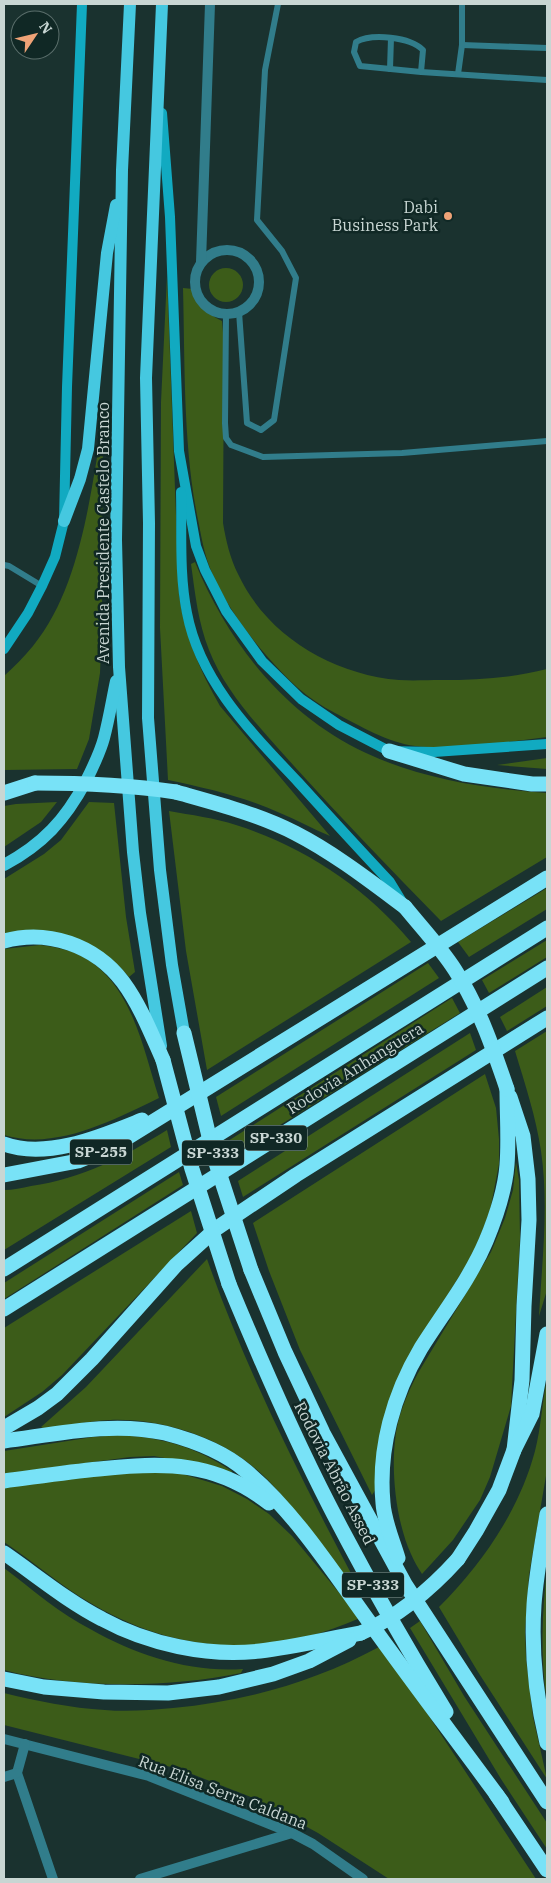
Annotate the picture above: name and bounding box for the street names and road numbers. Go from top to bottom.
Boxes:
street label: Avenida Presidente Castelo Branco [93,402,113,664]
street label: Rodovia Anhanguera [283,1018,427,1118]
road number: SP-330 [245,1126,307,1150]
road number: SP-255 [70,1140,132,1164]
road number: SP-333 [182,1140,244,1166]
street label: Rodovia Abrão Assed [290,1398,380,1548]
road number: SP-333 [342,1572,404,1598]
street label: Rua Elisa Serra Caldana [136,1751,310,1834]

